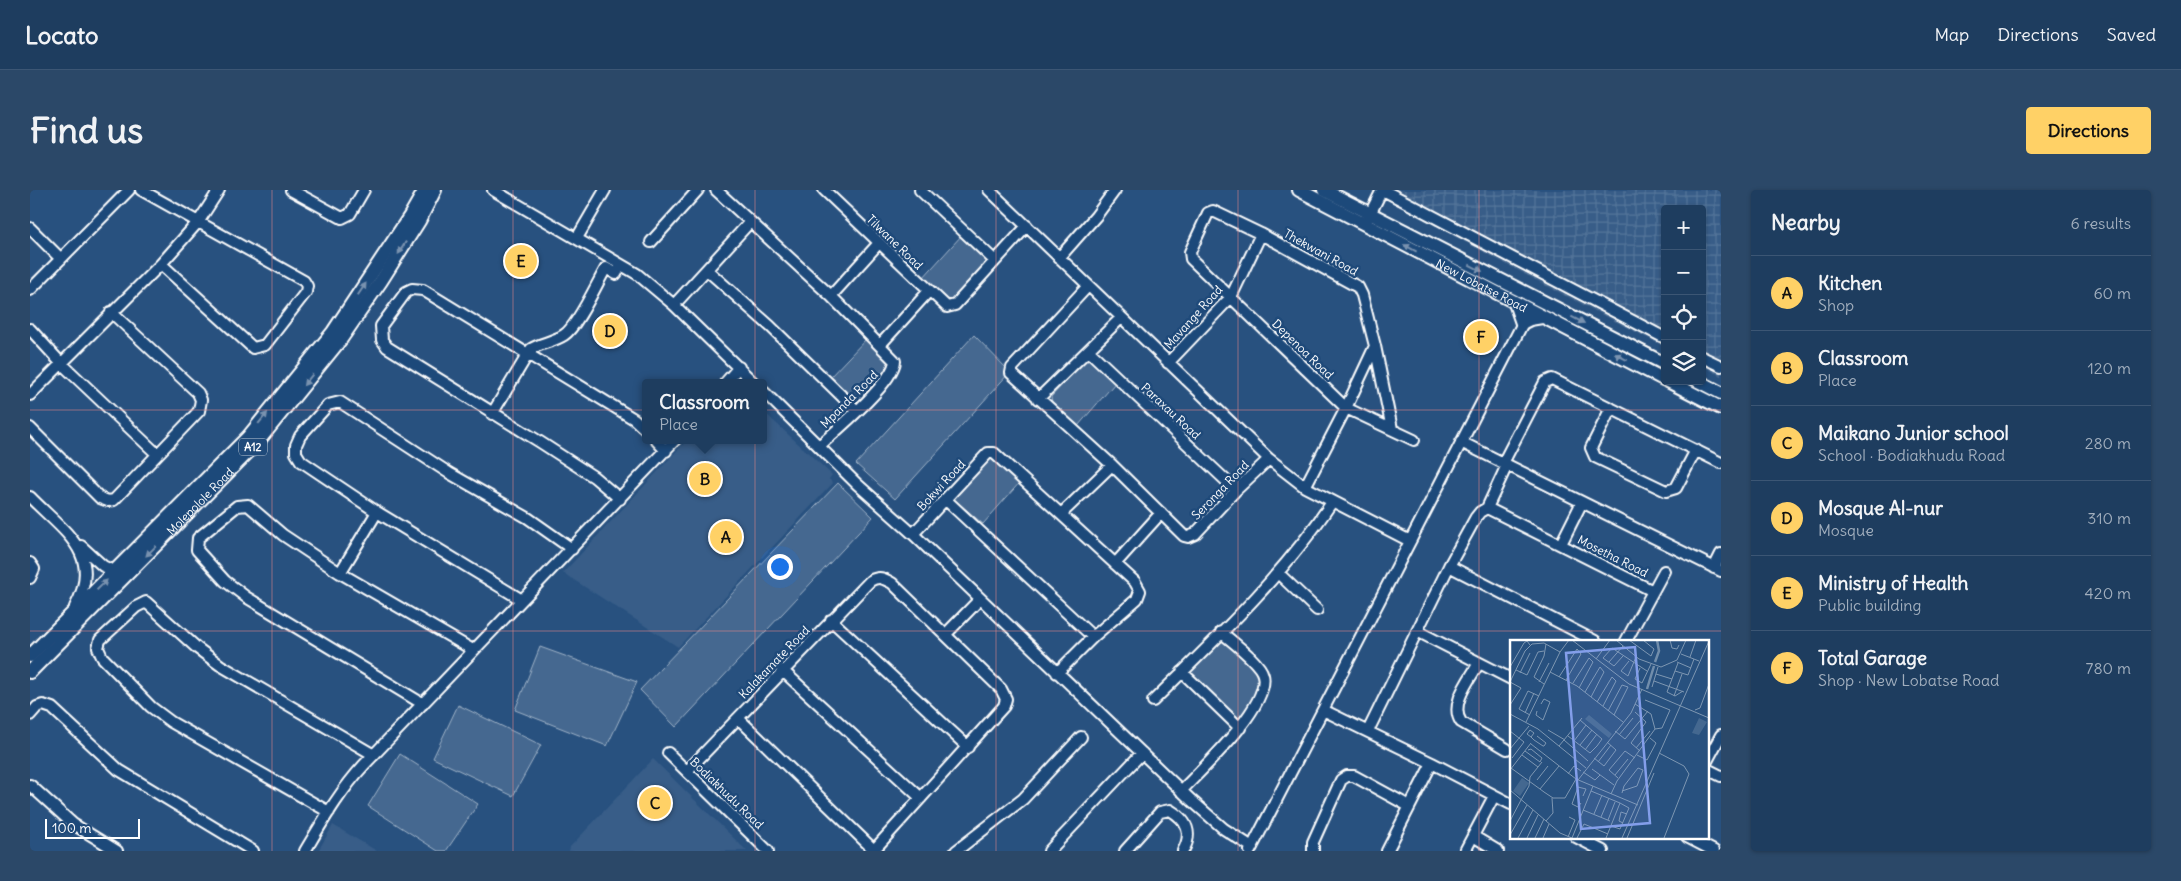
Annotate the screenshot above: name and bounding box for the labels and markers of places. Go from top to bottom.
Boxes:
pin: E [505,242,537,280]
pin: D [594,312,626,350]
pin: F [1465,318,1497,356]
pin: B [689,460,721,498]
pin: A [710,518,742,556]
pin: C [639,784,671,822]

